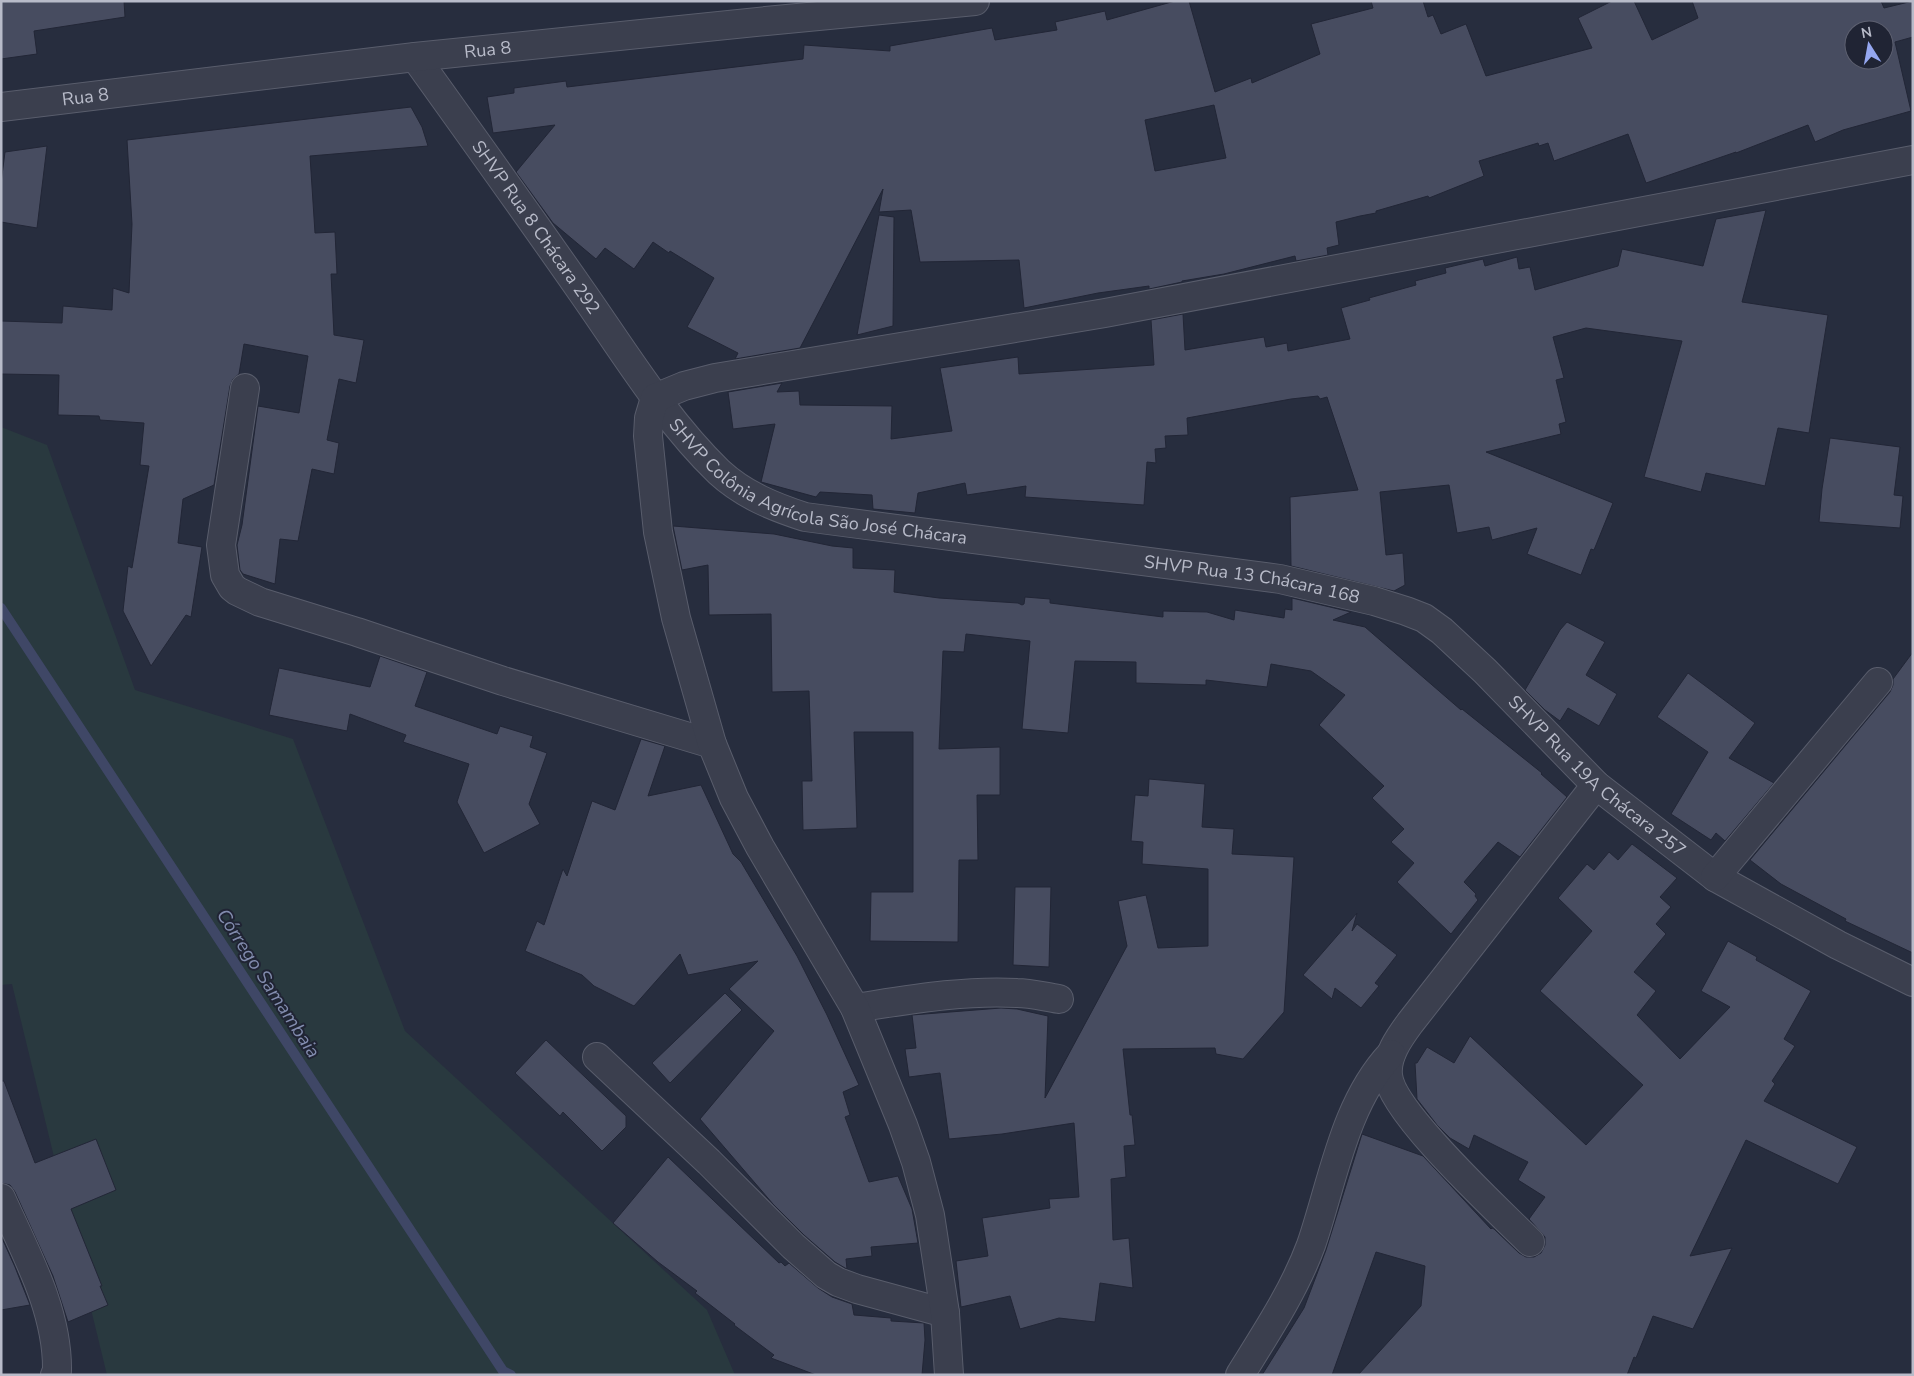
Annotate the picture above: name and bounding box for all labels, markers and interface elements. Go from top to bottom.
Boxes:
north arrow [1844,20,1894,70]
text: N [1860,22,1874,43]
street label: Rua 8 [463,35,512,64]
street label: Rua 8 [61,82,110,112]
street label: SHVP Rua 8 Chácara 292 [466,135,606,319]
street label: SHVP Colônia Agrícola São José Chácara [664,413,969,550]
street label: SHVP Rua 13 Chácara 168 [1143,549,1362,609]
street label: SHVP Rua 19A Chácara 257 [1503,690,1691,862]
water label: Córrego Samambaia [210,904,326,1063]

